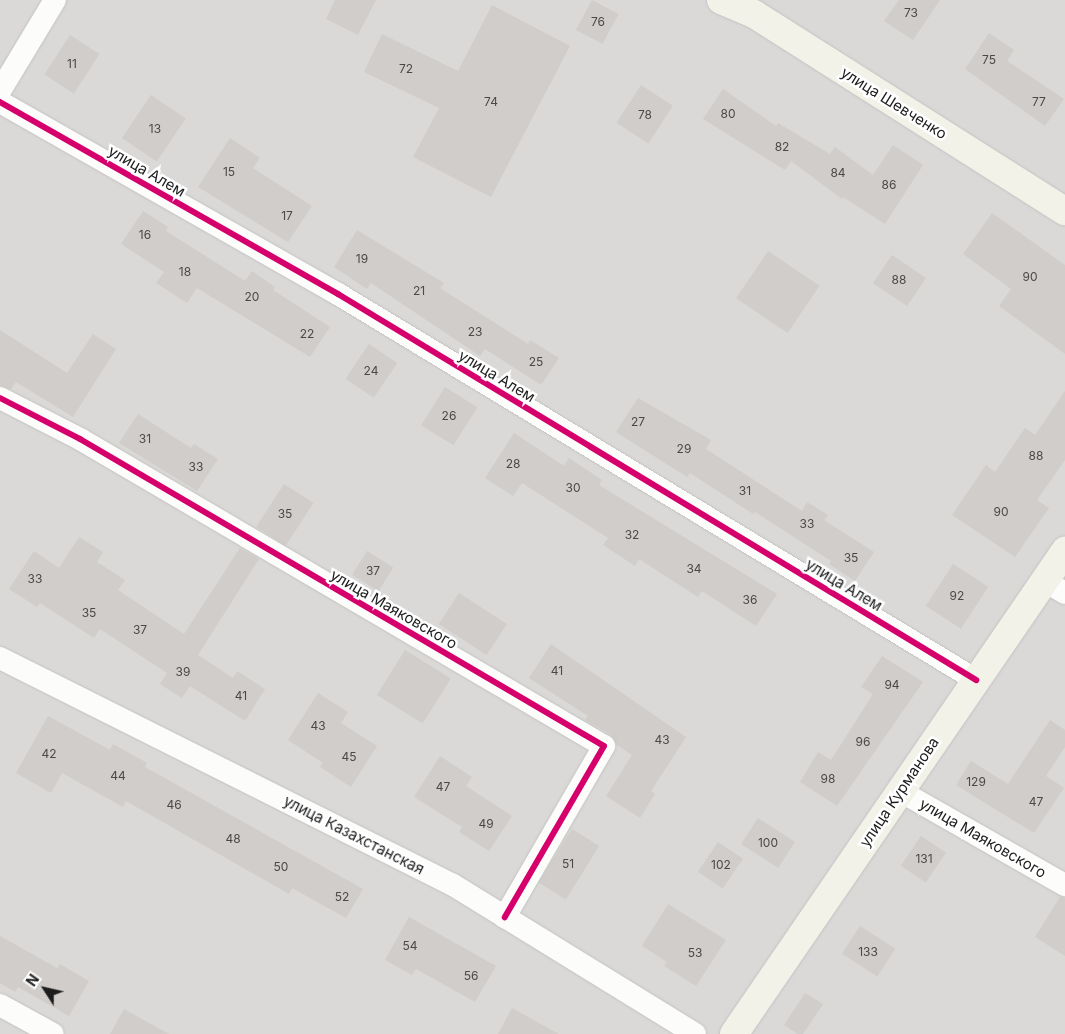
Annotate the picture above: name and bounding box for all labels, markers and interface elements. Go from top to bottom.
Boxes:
house number: 73 [904,6,918,20]
house number: 76 [591,15,605,29]
house number: 75 [982,53,996,67]
house number: 11 [67,57,77,71]
house number: 72 [399,62,413,76]
street label: улица Шевченко [838,63,950,143]
house number: 74 [484,95,498,109]
house number: 77 [1032,95,1046,109]
house number: 80 [721,107,735,121]
house number: 78 [638,108,652,122]
house number: 13 [149,122,161,136]
house number: 82 [775,140,789,154]
street label: улица Алем [105,142,189,200]
house number: 15 [223,165,235,179]
house number: 84 [830,166,846,180]
house number: 86 [882,178,896,192]
house number: 17 [281,209,293,223]
house number: 16 [139,228,151,242]
house number: 19 [356,252,368,266]
house number: 18 [179,265,191,279]
house number: 90 [1022,270,1038,284]
house number: 88 [892,273,906,287]
house number: 21 [413,284,425,298]
house number: 20 [245,290,259,304]
house number: 23 [468,325,482,339]
house number: 22 [300,327,314,341]
street label: улица Алем [455,346,539,406]
house number: 25 [529,355,543,369]
house number: 24 [364,364,378,378]
house number: 26 [442,409,456,423]
house number: 27 [631,415,645,429]
house number: 31 [139,432,151,446]
house number: 29 [677,442,691,456]
house number: 88 [1029,449,1043,463]
house number: 28 [506,457,520,471]
house number: 33 [189,460,203,474]
house number: 30 [566,481,580,495]
house number: 31 [739,484,751,498]
house number: 90 [993,505,1009,519]
house number: 35 [278,507,292,521]
house number: 33 [800,517,814,531]
house number: 32 [625,528,639,542]
house number: 35 [844,551,858,565]
street label: улица Алем [802,555,886,615]
house number: 34 [686,562,702,576]
house number: 37 [366,564,380,578]
street label: улица Маяковского [328,565,460,653]
house number: 33 [28,572,42,586]
house number: 92 [950,589,964,603]
house number: 36 [743,593,757,607]
house number: 35 [82,606,96,620]
house number: 37 [133,623,147,637]
house number: 41 [551,664,563,678]
house number: 39 [176,665,190,679]
house number: 94 [884,678,900,692]
house number: 41 [235,689,247,703]
house number: 43 [310,719,326,733]
house number: 43 [654,733,670,747]
street label: улица Курманова [856,734,942,850]
house number: 96 [856,735,870,749]
house number: 42 [41,747,57,761]
house number: 45 [341,750,357,764]
house number: 44 [110,769,126,783]
house number: 98 [821,772,835,786]
house number: 129 [966,775,986,789]
house number: 47 [436,780,450,794]
street label: улица Казахстанская [281,792,427,878]
street label: улица Маяковского [917,794,1049,882]
house number: 47 [1029,795,1043,809]
house number: 46 [166,798,182,812]
house number: 49 [478,817,494,831]
house number: 48 [225,832,241,846]
house number: 100 [758,836,778,850]
house number: 131 [915,852,933,866]
house number: 51 [562,857,574,871]
house number: 102 [711,858,731,872]
house number: 50 [274,860,288,874]
house number: 52 [335,890,349,904]
house number: 54 [402,939,418,953]
house number: 133 [858,945,878,959]
house number: 53 [688,946,702,960]
north arrow [20,964,70,1014]
house number: 56 [464,969,478,983]
text: N [22,971,42,989]

